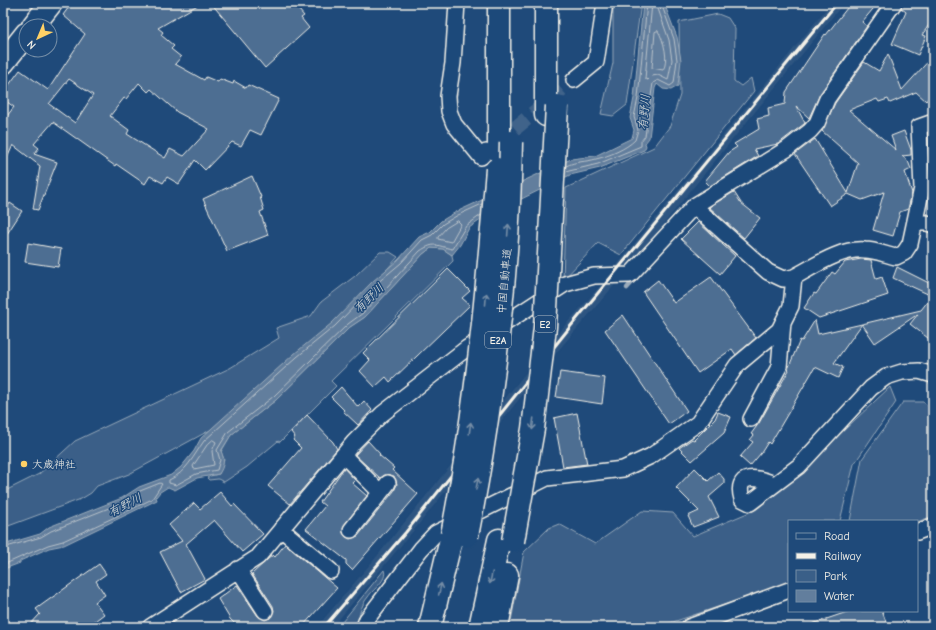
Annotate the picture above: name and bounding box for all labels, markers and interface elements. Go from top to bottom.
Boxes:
north arrow [18,18,58,58]
text: N [24,38,39,52]
water label: 有野川 [635,93,653,131]
one-way arrow [504,224,511,237]
street label: 中国自動車道 [495,248,514,314]
water label: 有野川 [351,280,387,316]
one-way arrow [483,293,490,306]
road number: E2 [535,316,555,332]
road number: E2A [485,332,511,348]
one-way arrow [530,417,537,430]
one-way arrow [466,422,474,435]
place label: 大歳神社 [32,458,76,471]
marker: 大歳神社 [19,459,29,469]
one-way arrow [473,478,481,491]
water label: 有野川 [106,491,144,519]
legend [788,520,918,612]
text: Road [824,529,850,543]
text: Railway [824,549,862,563]
text: Park [824,569,847,583]
one-way arrow [486,572,494,585]
one-way arrow [436,583,444,596]
text: Water [824,589,854,603]

